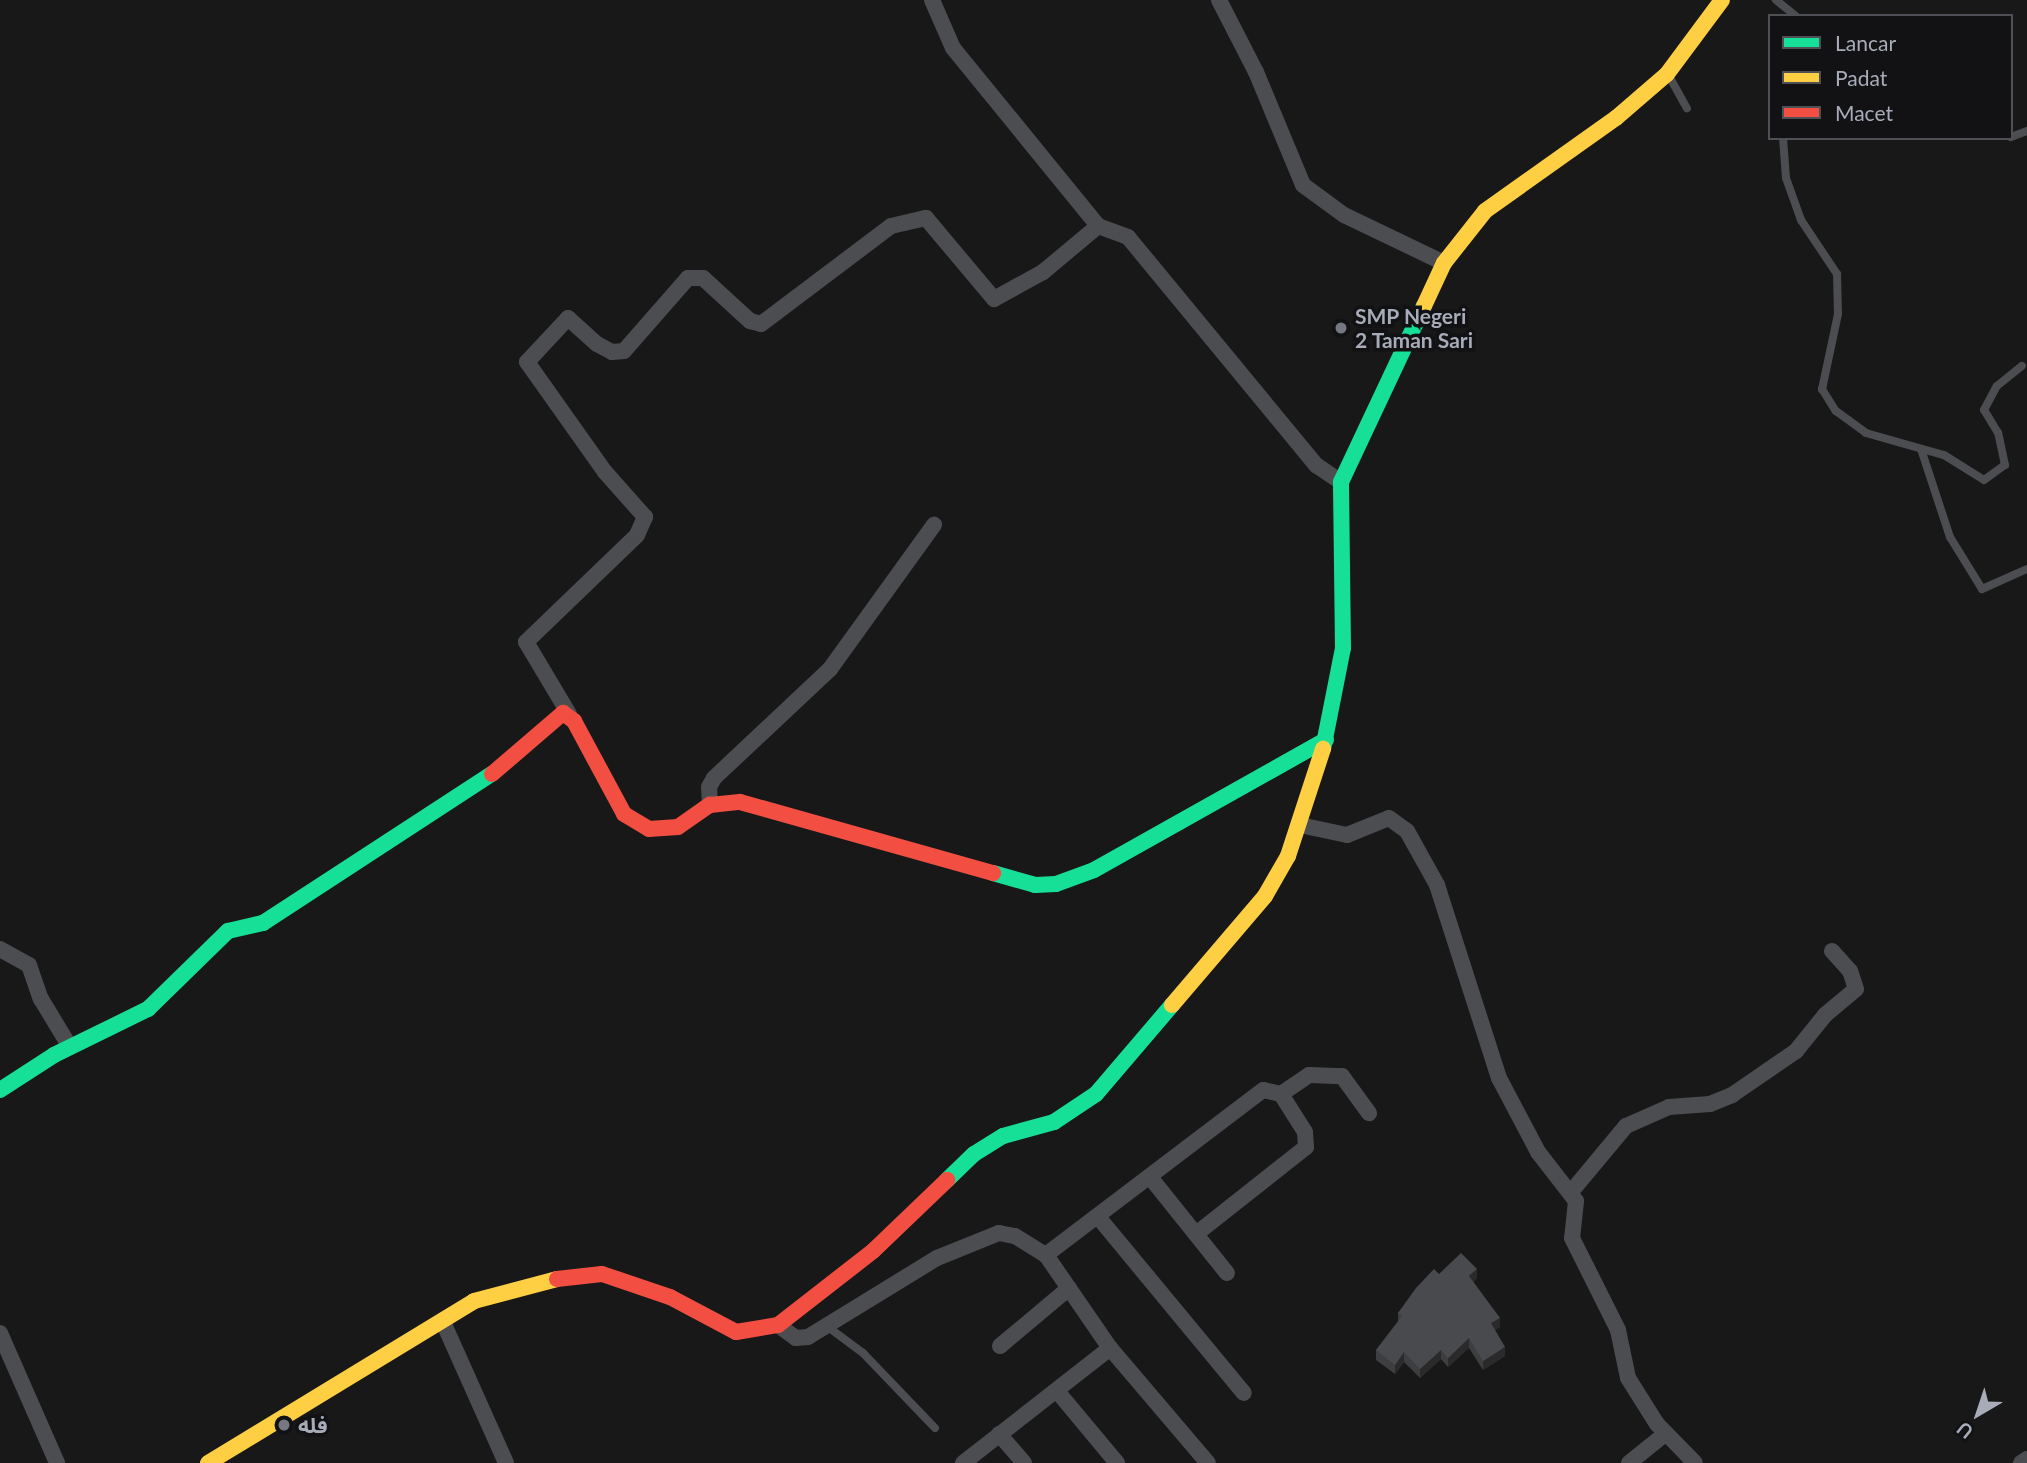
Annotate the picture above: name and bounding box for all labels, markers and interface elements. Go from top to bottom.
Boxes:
legend [1768,14,2013,140]
text: Lancar [1835,30,1896,55]
text: Padat [1835,65,1887,90]
text: Macet [1835,100,1893,125]
place label: SMP Negeri 2 Taman Sari [1355,303,1474,353]
marker: SMP Negeri 2 Taman Sari [1333,320,1349,336]
north arrow [1943,1379,2013,1449]
place label: فله [298,1412,328,1438]
marker: فله [276,1417,292,1433]
text: U [1952,1417,1977,1444]

